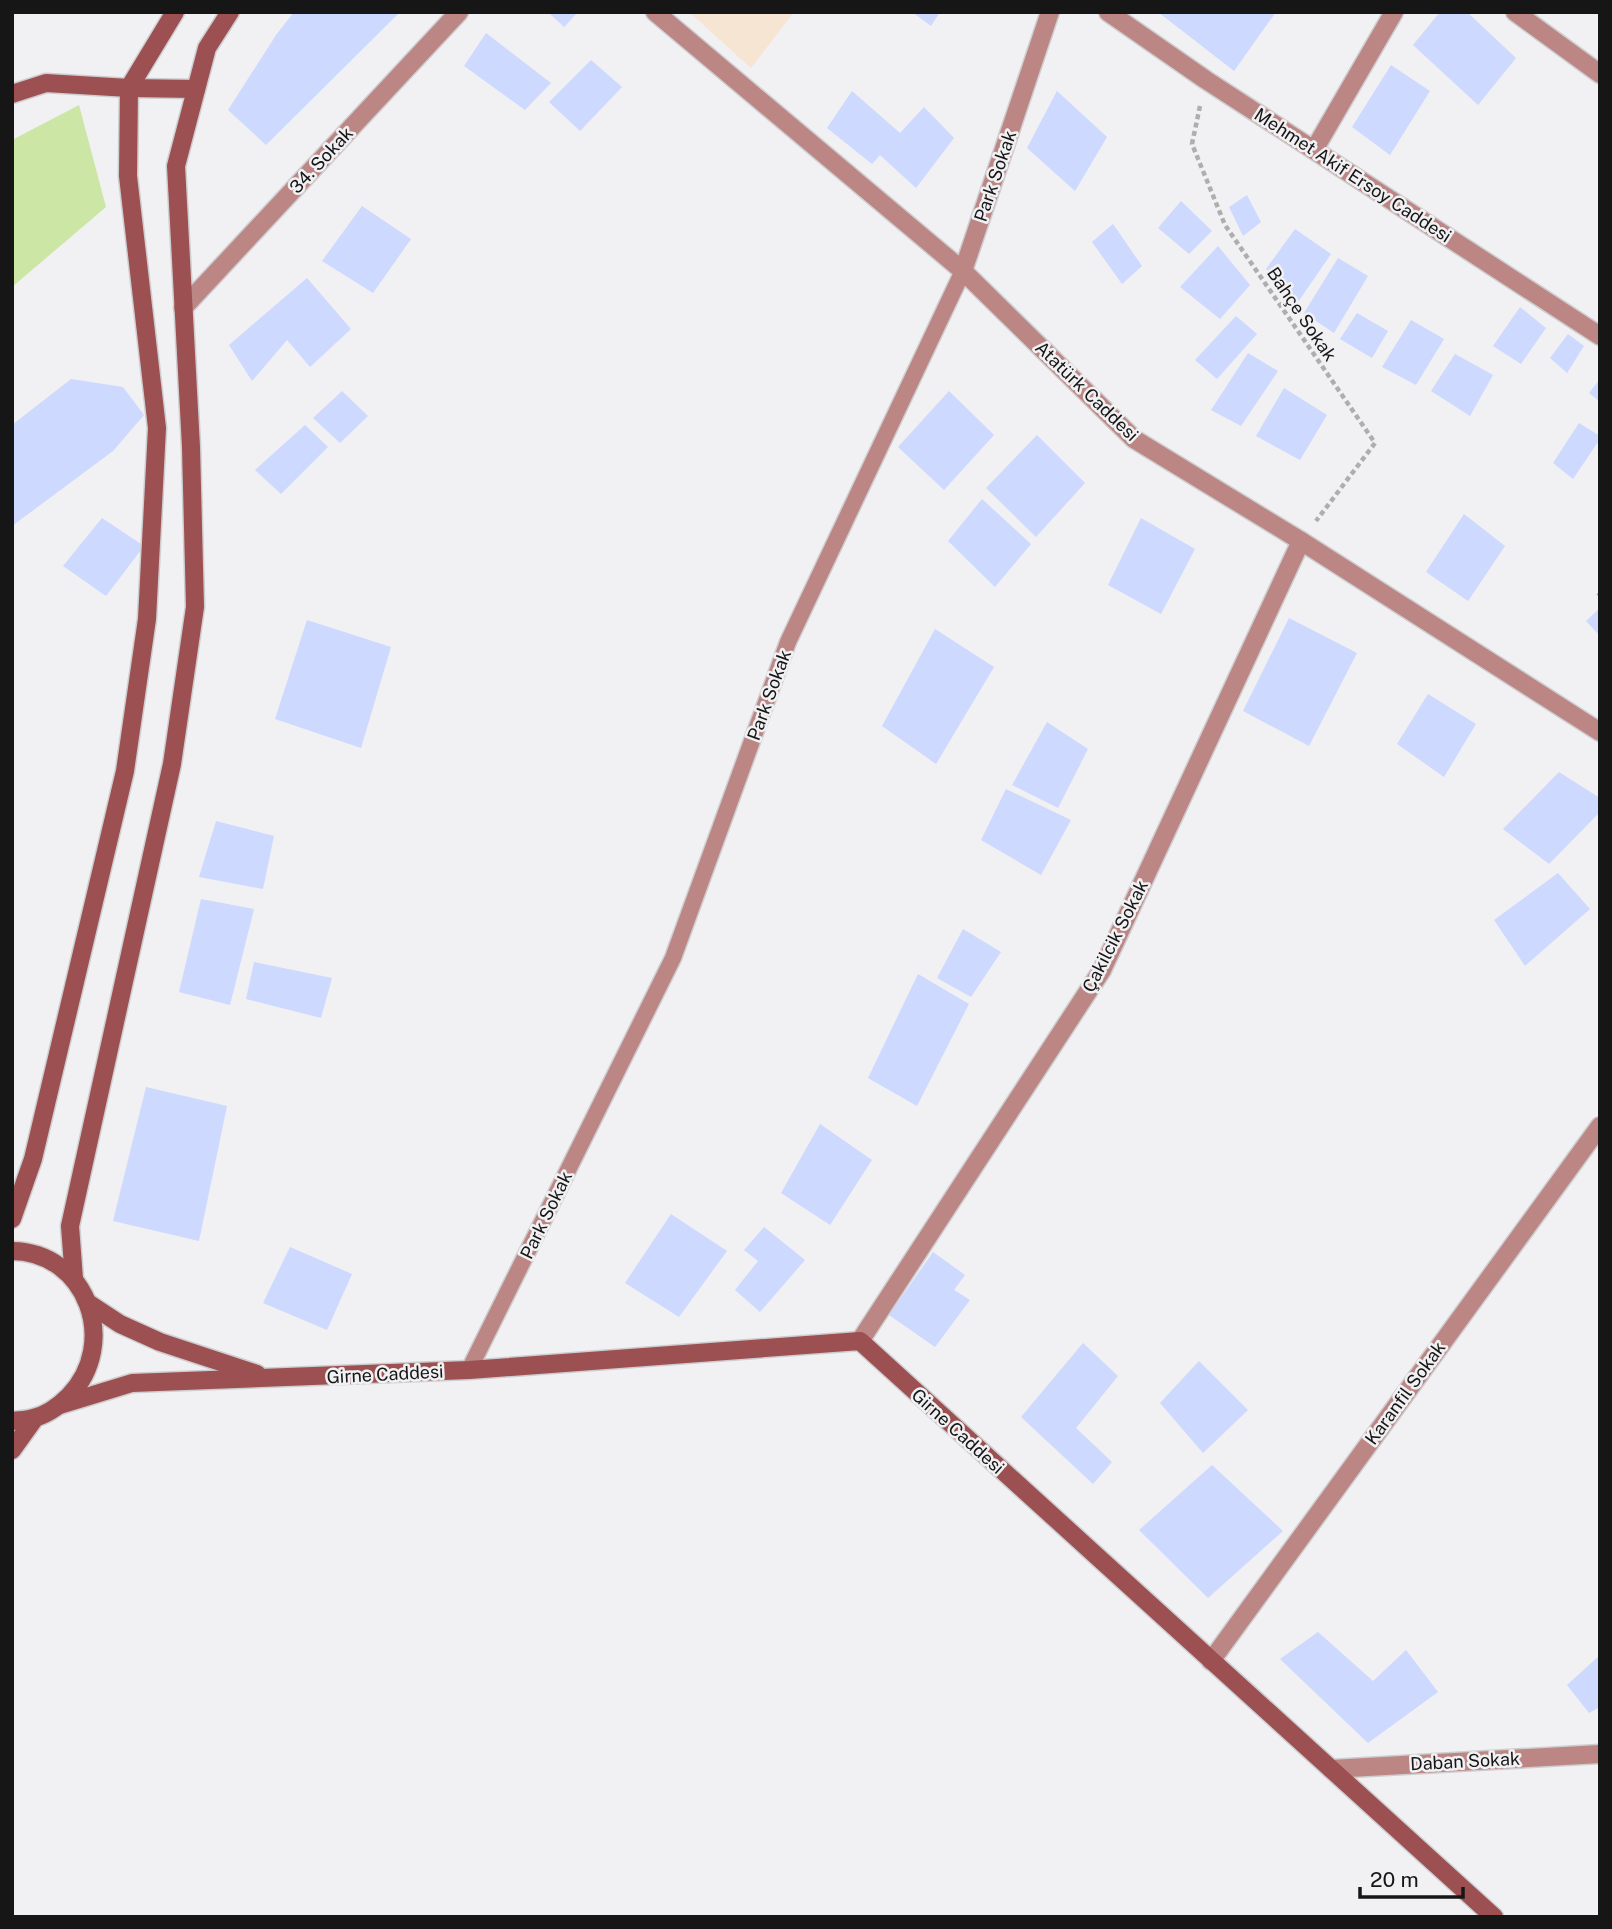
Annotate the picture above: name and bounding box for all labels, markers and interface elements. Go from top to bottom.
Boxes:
street label: Mehmet Akif Ersoy Caddesi [1251,103,1455,247]
street label: 34. Sokak [285,122,357,198]
street label: Park Sokak [970,128,1020,224]
street label: Bahçe Sokak [1263,263,1341,365]
street label: Atatürk Caddesi [1031,337,1143,445]
street label: Park Sokak [743,647,795,743]
street label: Çakilcik Sokak [1078,877,1152,995]
street label: Park Sokak [516,1168,576,1262]
street label: Karanfil Sokak [1361,1337,1449,1449]
street label: Girne Caddesi [326,1360,444,1388]
street label: Girne Caddesi [907,1384,1009,1478]
street label: Daban Sokak [1410,1748,1520,1774]
scale bar [1360,1856,1463,1900]
text: 20 m [1370,1867,1419,1892]

